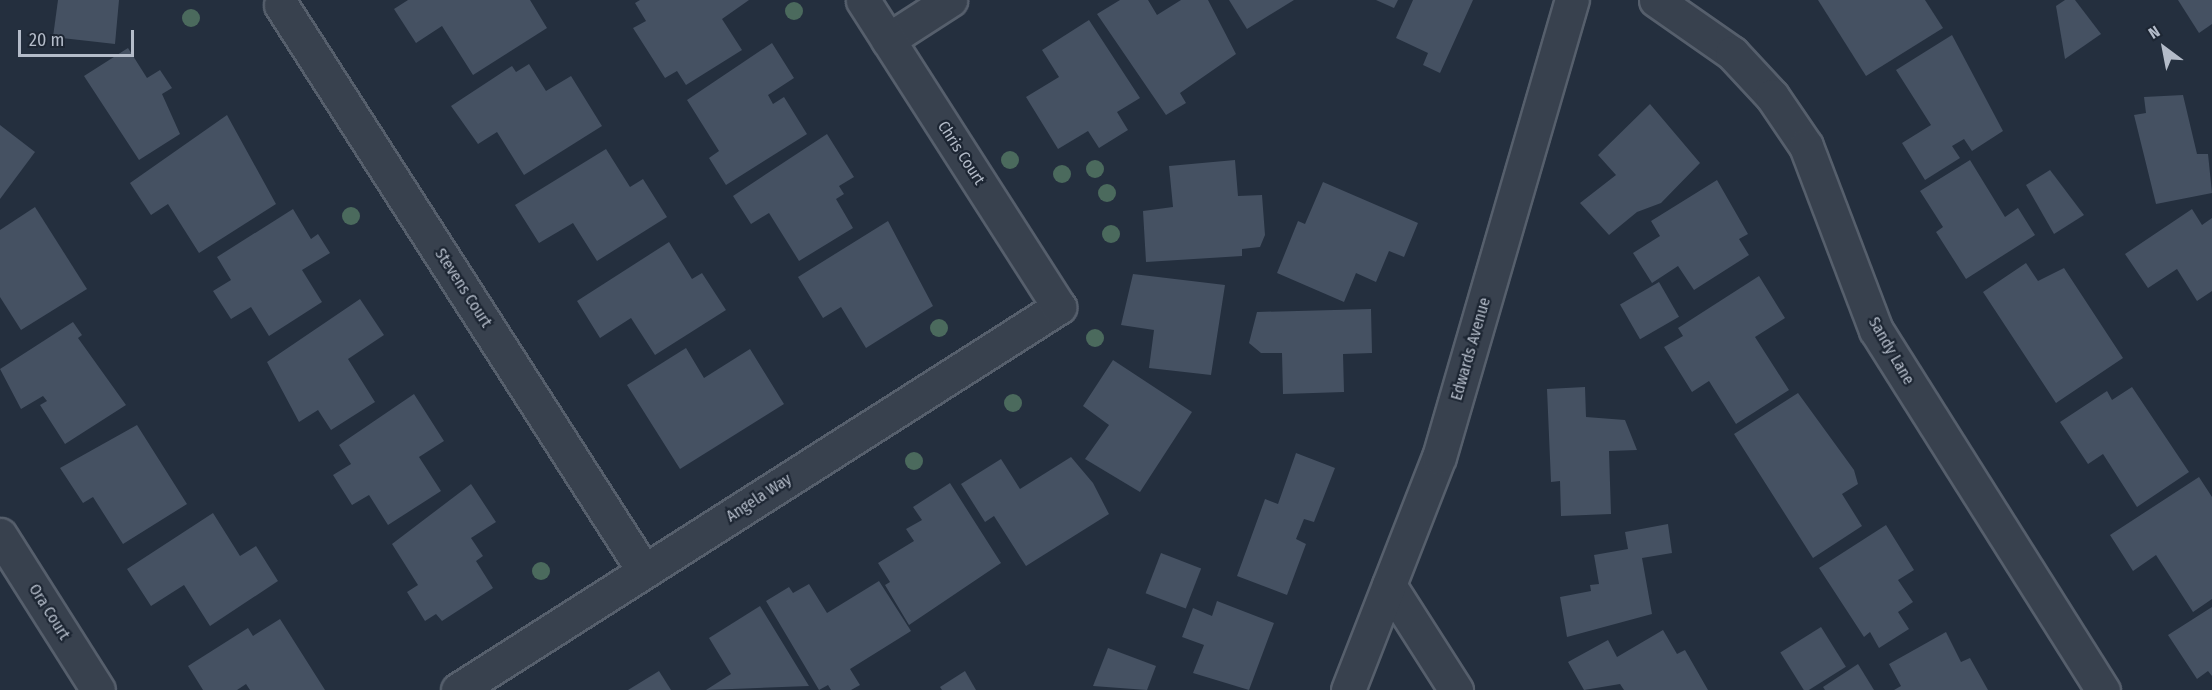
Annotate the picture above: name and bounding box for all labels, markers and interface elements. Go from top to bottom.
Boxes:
scale bar [21,18,136,56]
north arrow [2134,18,2194,78]
text: N [2145,22,2163,43]
text: 20 m [29,29,64,51]
street label: Chris Court [933,118,989,188]
street label: Stevens Court [430,245,496,331]
street label: Edwards Avenue [1447,295,1495,403]
street label: Sandy Lane [1864,314,1918,388]
street label: Angela Way [723,470,795,526]
street label: Ora Court [24,581,74,643]

